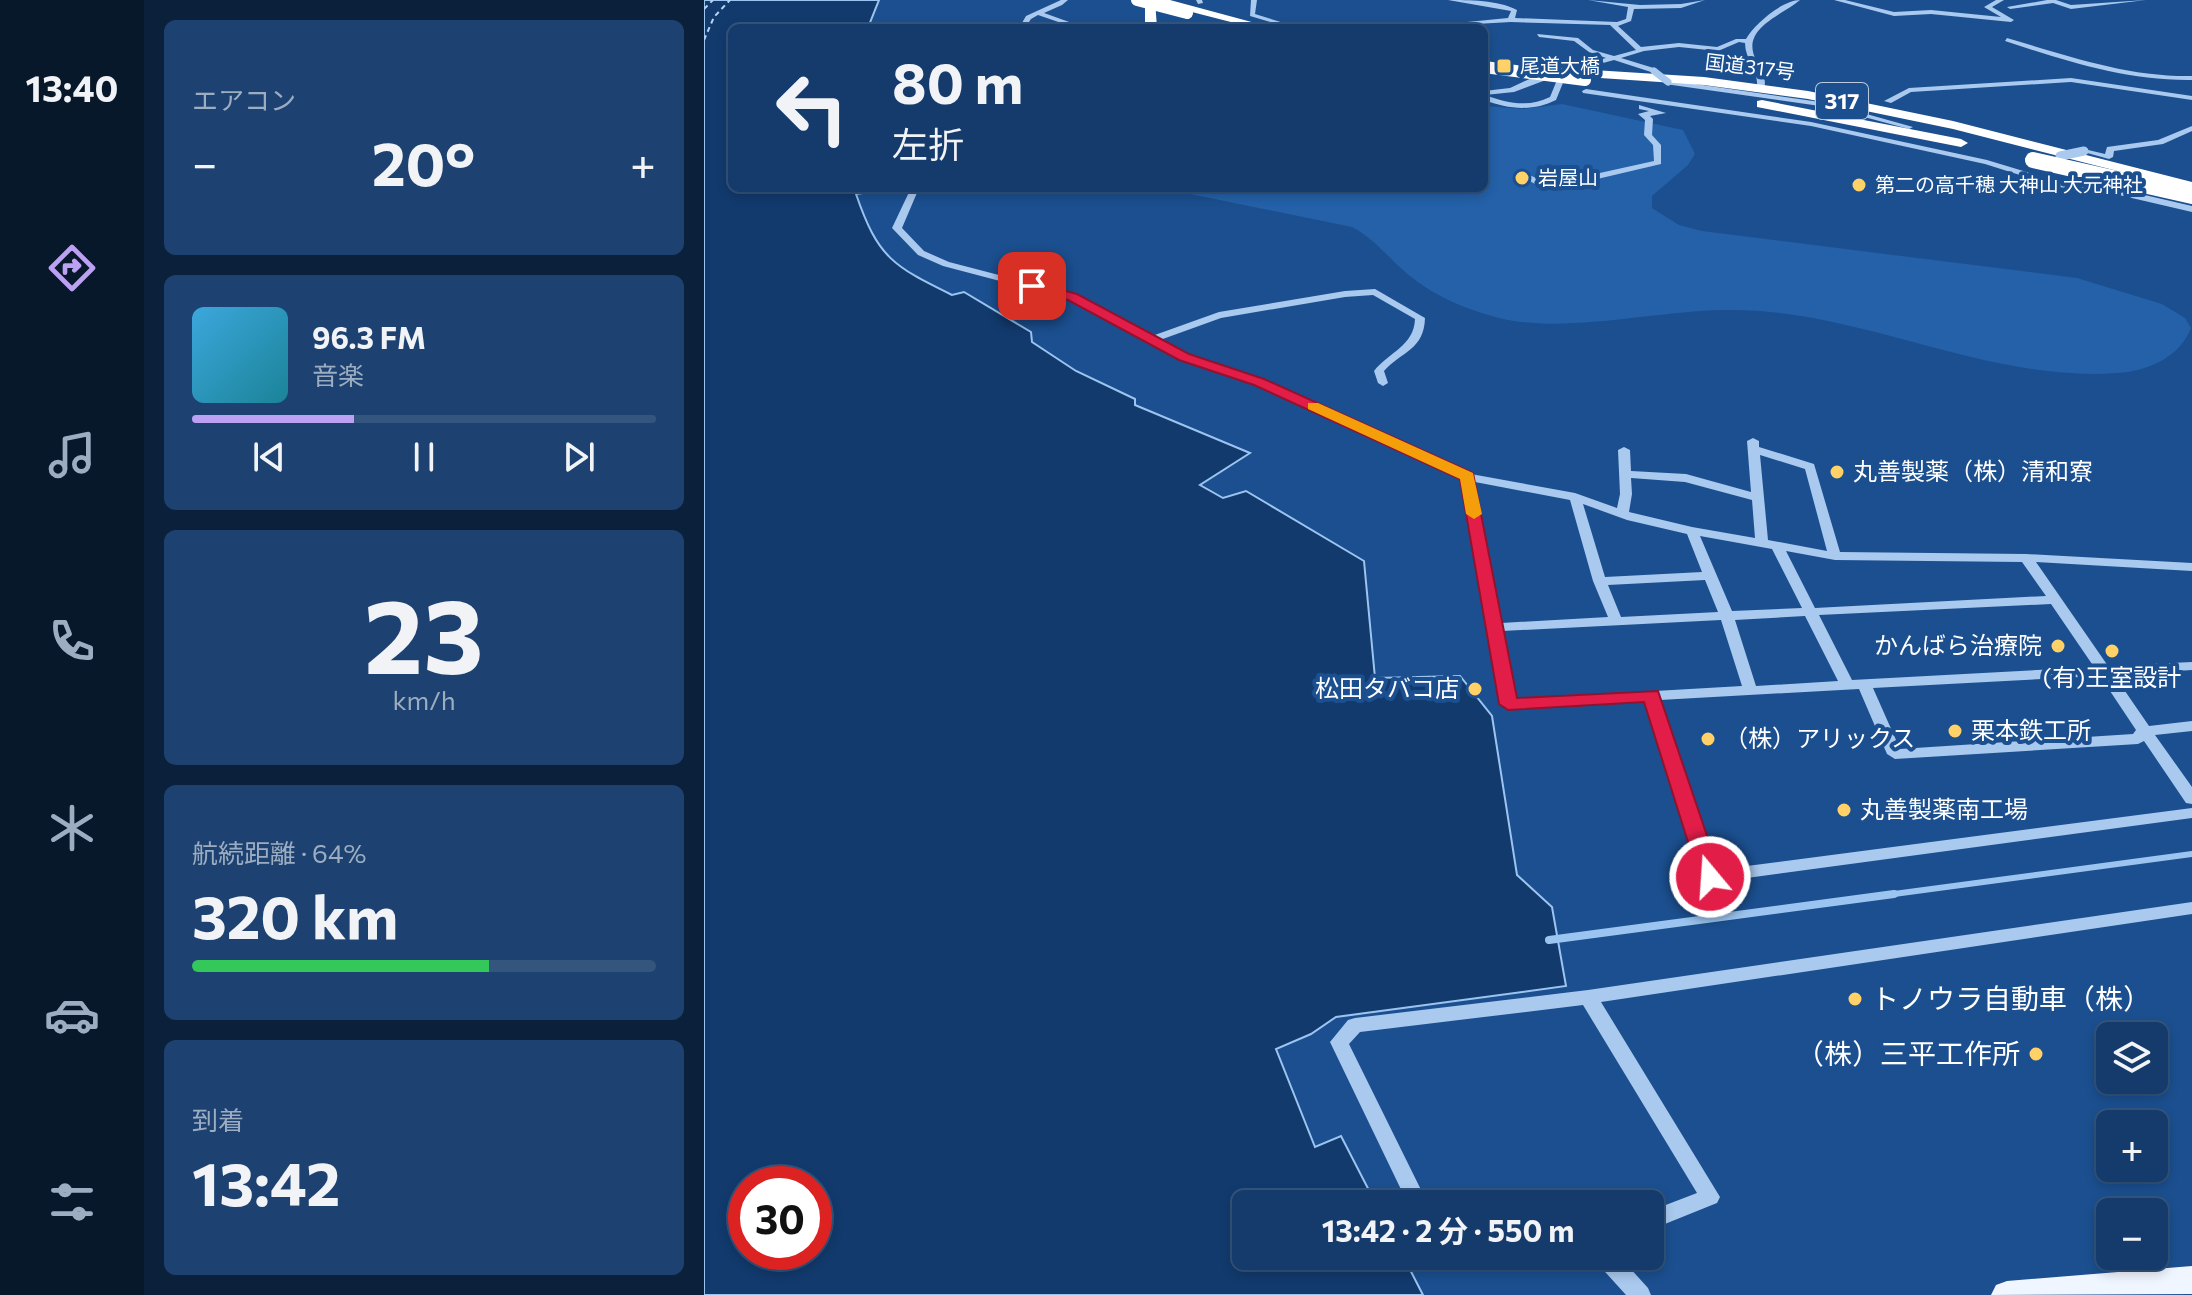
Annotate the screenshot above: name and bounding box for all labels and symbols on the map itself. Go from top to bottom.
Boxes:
street label: 国道317号 [1704,49,1797,83]
place label: 尾道大橋 [1520,53,1600,77]
marker: 尾道大橋 [1495,57,1513,75]
road number: 317 [1816,83,1868,119]
place label: 岩屋山 [1538,165,1598,189]
marker: 岩屋山 [1513,169,1531,187]
place label: 第二の高千穂 大神山 大元神社 [1875,172,2143,196]
marker: 第二の高千穂 大神山 大元神社 [1850,176,1868,194]
pin [998,252,1066,320]
place label: 丸善製薬（株）清和寮 [1853,456,2093,485]
marker: 丸善製薬（株）清和寮 [1828,463,1846,481]
place label: かんばら治療院 [1874,630,2042,659]
marker: かんばら治療院 [2049,637,2067,655]
marker: (有)王室設計 [2103,642,2121,660]
place label: (有)王室設計 [2043,662,2181,691]
place label: 松田タバコ店 [1315,673,1459,702]
marker: 松田タバコ店 [1466,680,1484,698]
place label: 栗本鉄工所 [1971,715,2091,744]
marker: 栗本鉄工所 [1946,722,1964,740]
place label: （株）アリックス [1724,723,1915,752]
marker: （株）アリックス [1699,730,1717,748]
place label: 丸善製薬南工場 [1860,794,2028,823]
marker: 丸善製薬南工場 [1835,801,1853,819]
position arrow [1668,835,1752,919]
place label: トノウラ自動車（株） [1871,981,2151,1015]
marker: トノウラ自動車（株） [1846,990,1864,1008]
place label: （株）三平工作所 [1796,1036,2020,1070]
marker: （株）三平工作所 [2027,1045,2045,1063]
speed limit sign: 30 [728,1166,832,1270]

